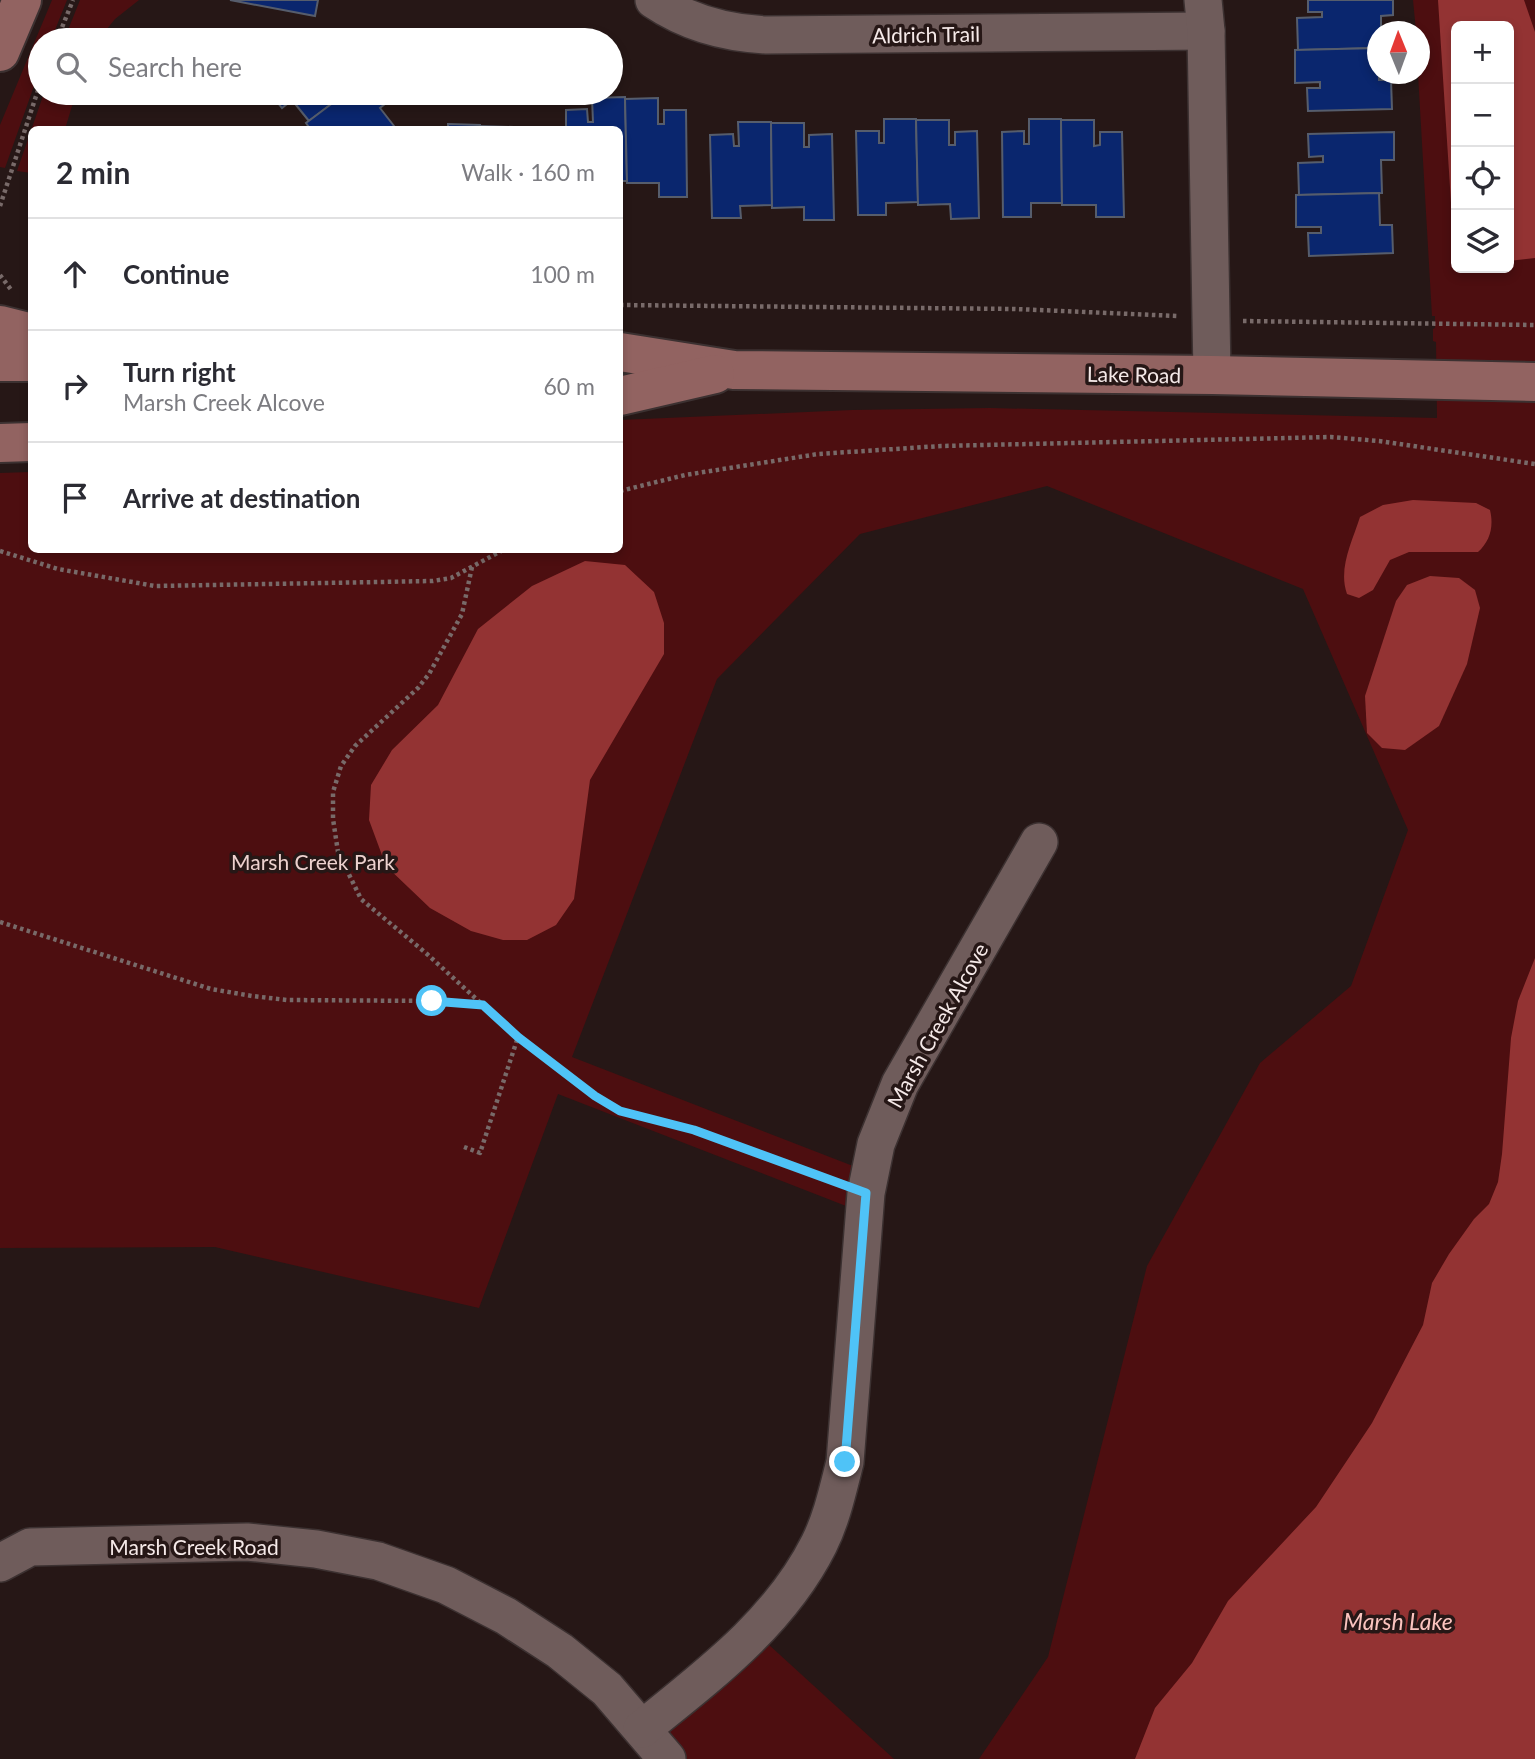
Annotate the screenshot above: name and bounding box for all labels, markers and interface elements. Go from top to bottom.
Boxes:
street label: Aldrich Trail [872,21,980,47]
north arrow [1367,21,1430,84]
map controls [1451,21,1514,273]
button: + [1451,21,1514,84]
search box [28,28,623,105]
icon: search [52,48,90,86]
text: Search here [108,51,242,83]
button: − [1451,84,1514,147]
button: locate [1451,147,1514,210]
text: 2 min [56,154,130,190]
text: Walk · 160 m [461,158,595,186]
button: layers [1451,210,1514,273]
icon: ahead [56,255,94,293]
text: Continue [123,258,229,290]
text: 100 m [530,260,595,288]
text: Turn right [123,356,236,388]
street label: Lake Road [1087,361,1181,387]
icon: right [56,367,94,405]
text: 60 m [544,372,595,400]
text: Marsh Creek Alcove [123,388,325,416]
icon: arrive [56,479,94,517]
text: Arrive at destination [123,482,360,514]
park label: Marsh Creek Park [231,849,395,874]
street label: Marsh Creek Alcove [881,938,993,1112]
route start [416,985,447,1016]
route end [829,1446,860,1477]
street label: Marsh Creek Road [109,1534,279,1559]
water label: Marsh Lake [1343,1607,1453,1635]

